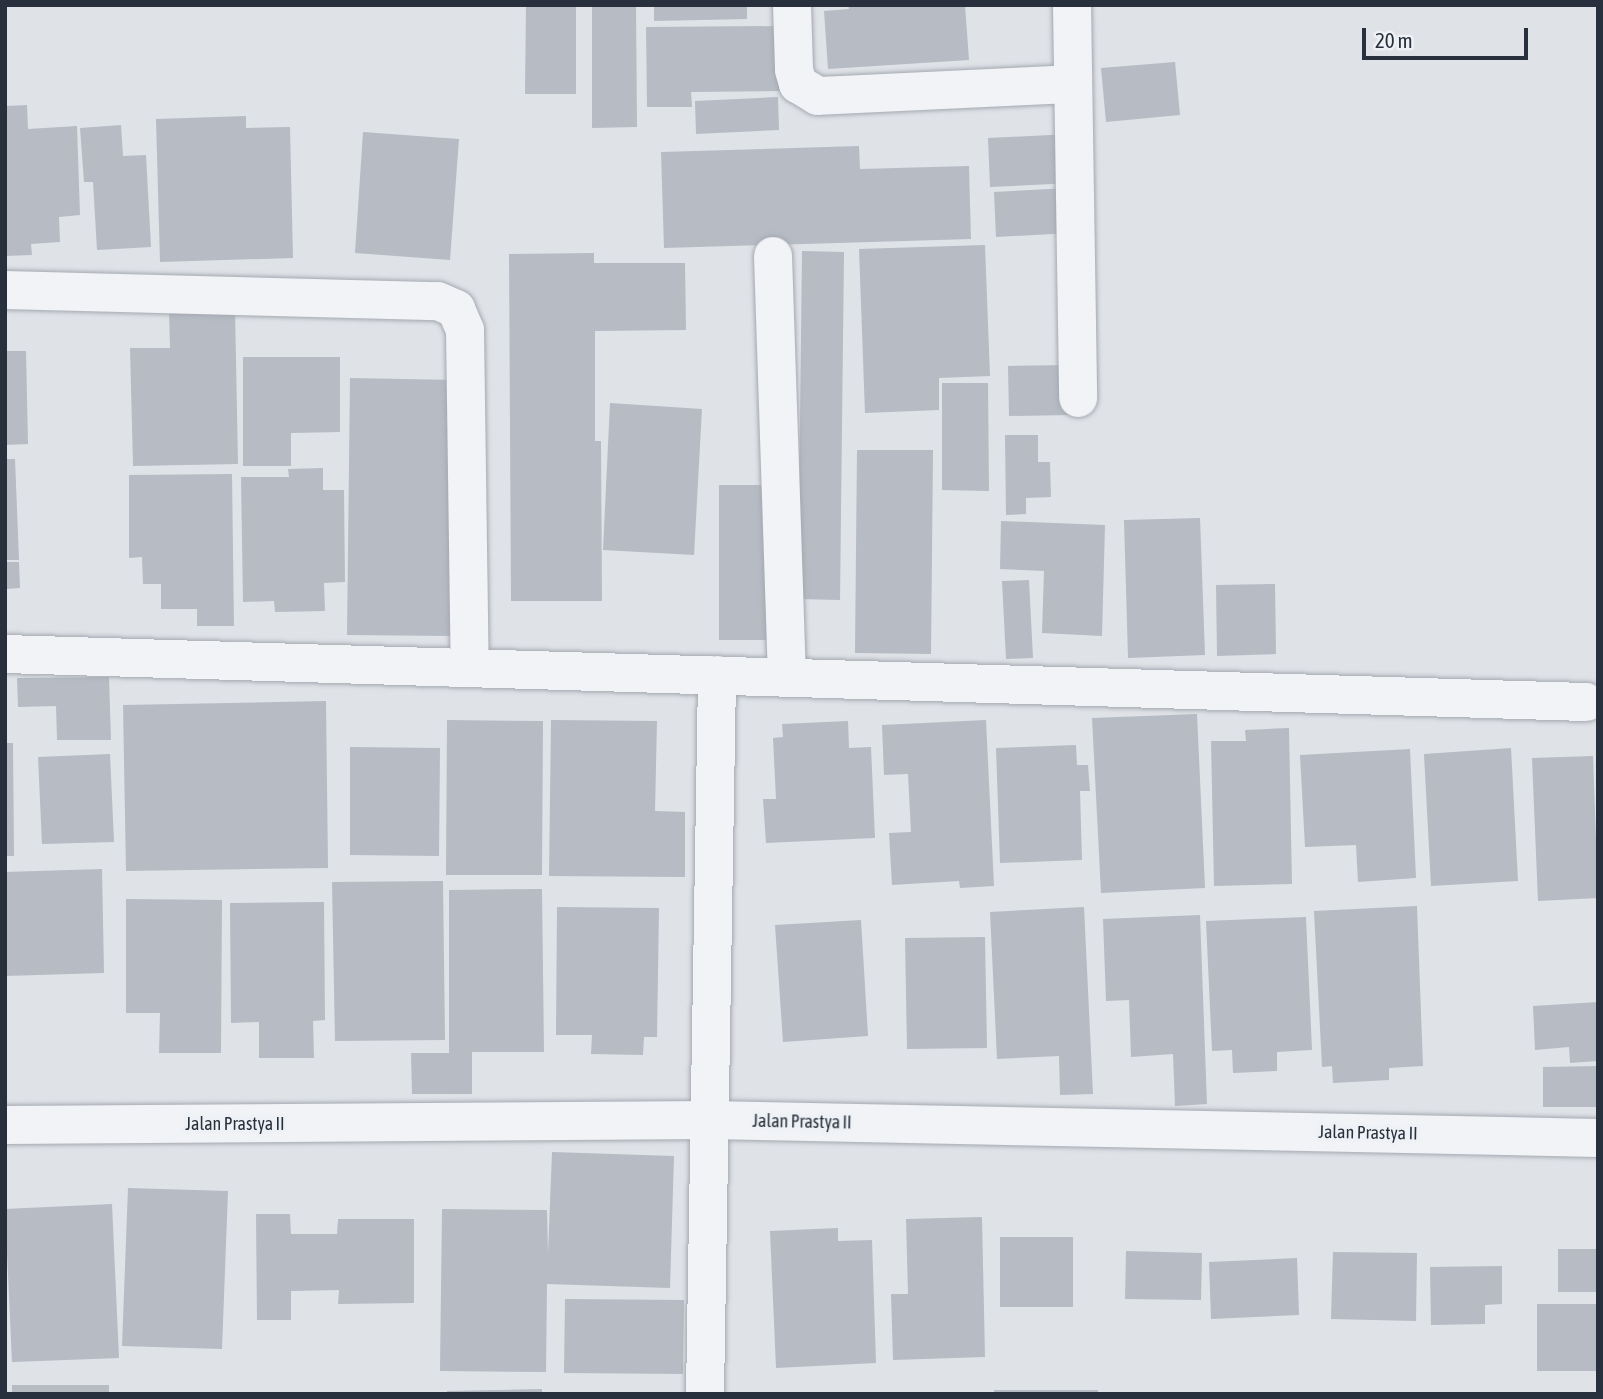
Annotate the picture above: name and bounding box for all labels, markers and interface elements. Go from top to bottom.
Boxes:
scale bar [1365,14,1531,58]
text: 20 m [1375,28,1413,52]
street label: Jalan Prastya II [752,1110,852,1134]
street label: Jalan Prastya II [185,1113,285,1135]
street label: Jalan Prastya II [1318,1121,1418,1145]

